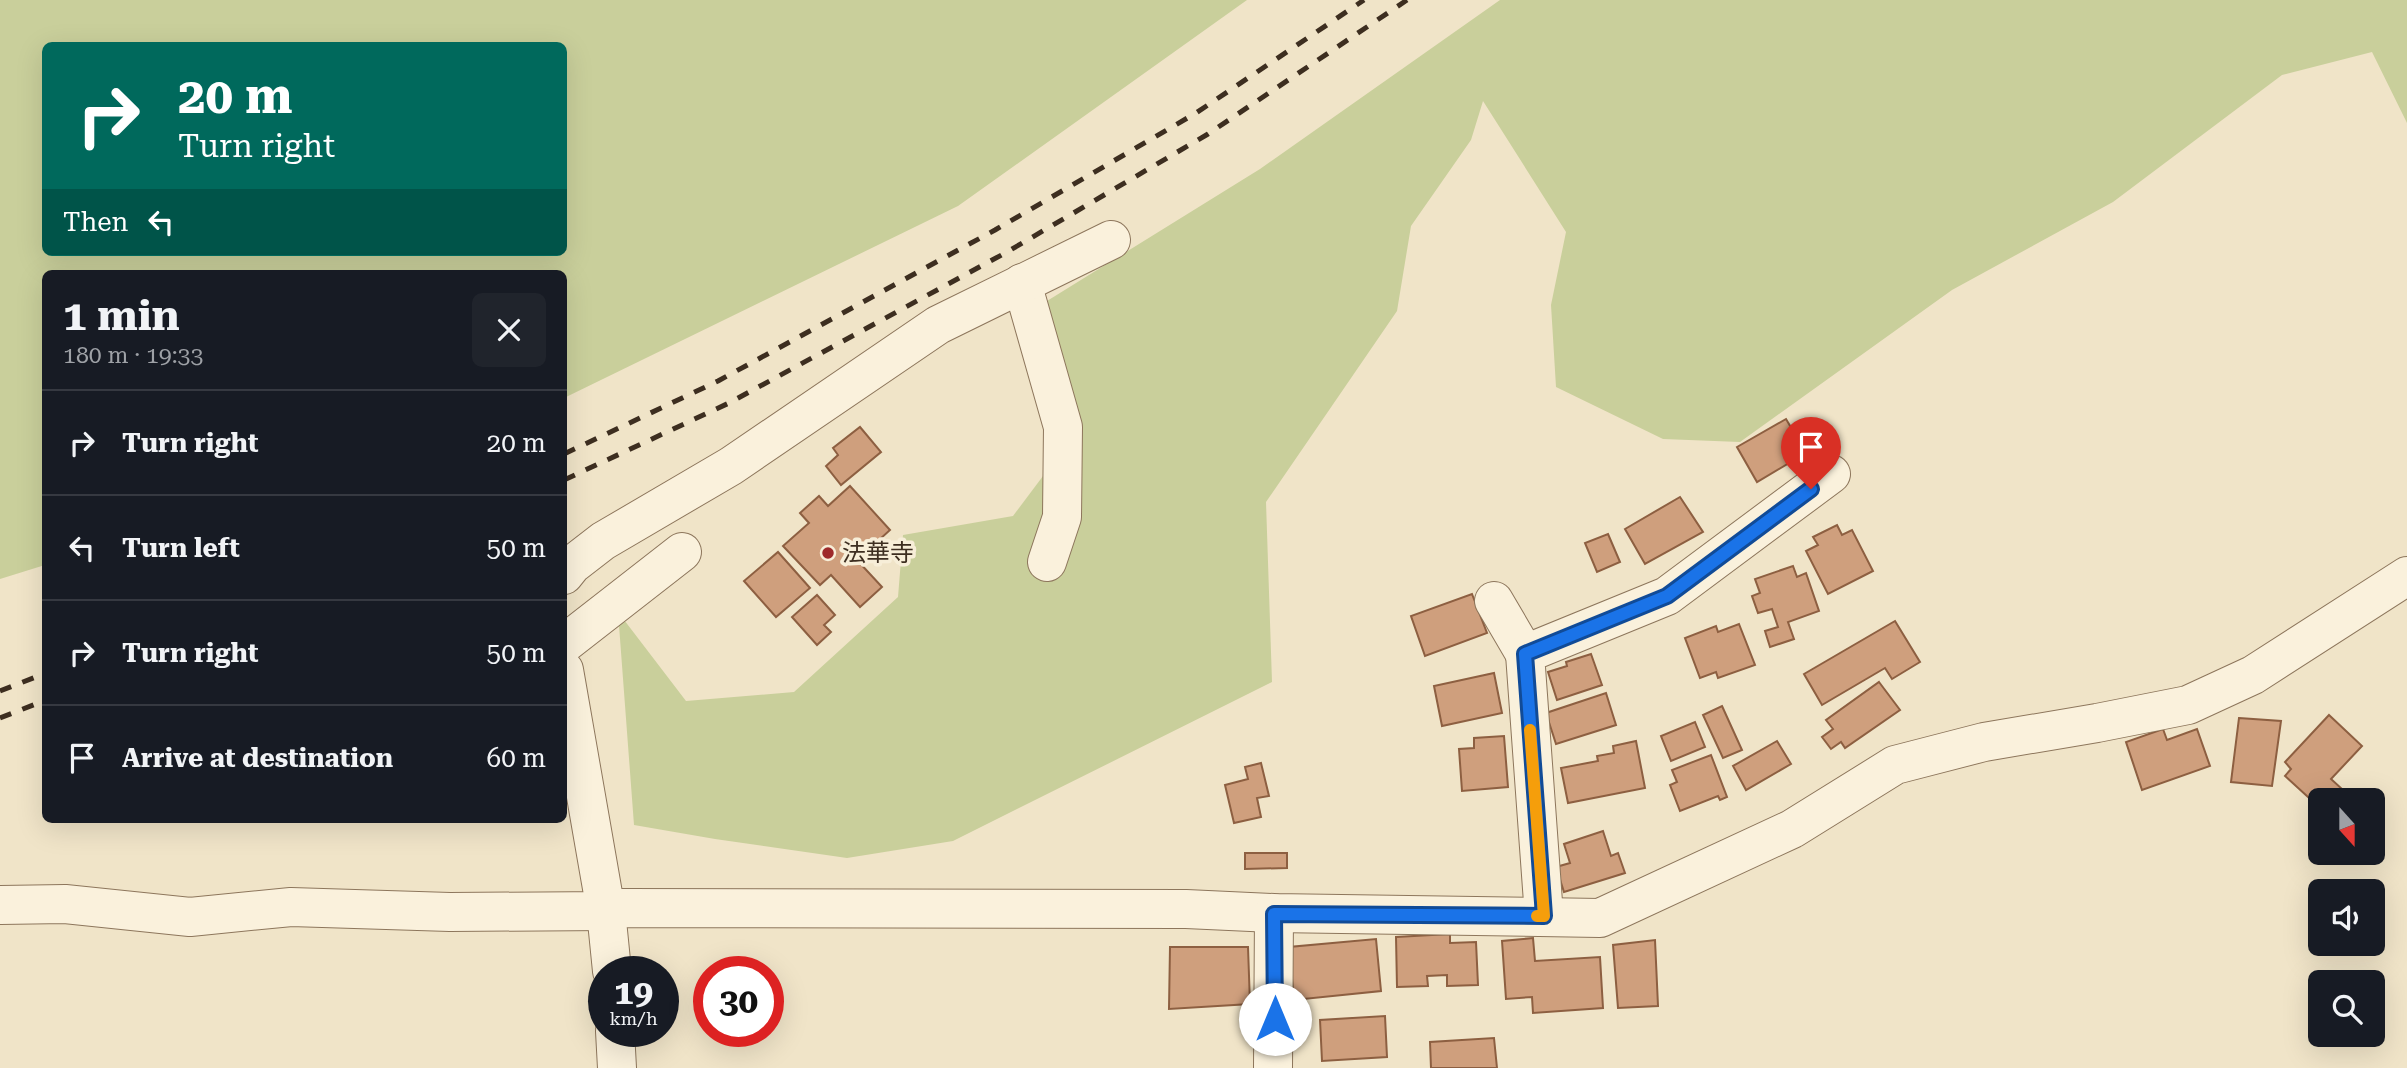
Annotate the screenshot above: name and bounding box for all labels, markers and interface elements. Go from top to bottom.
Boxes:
text: 20 m [178,68,293,125]
icon: right [63,70,154,161]
text: Turn right [178,127,335,165]
icon: left [142,203,180,241]
text: Then [63,207,128,237]
text: 1 min [63,291,180,340]
button: close [472,293,546,367]
text: 180 m · 19:33 [63,342,203,369]
pin [1781,417,1841,489]
icon: right [63,424,101,462]
text: Turn right [122,428,258,458]
text: 20 m [487,428,546,458]
icon: arrive [1792,428,1830,466]
icon: left [63,529,101,567]
text: Turn left [122,533,240,563]
text: 50 m [487,533,546,563]
place label: 法華寺 [842,539,914,567]
marker: 法華寺 [820,545,836,561]
icon: right [63,634,101,672]
text: Turn right [122,638,258,668]
text: 50 m [487,638,546,668]
icon: arrive [63,739,101,777]
text: Arrive at destination [122,743,393,773]
text: 60 m [487,743,546,773]
north arrow [2308,788,2385,864]
map controls [2308,788,2385,1047]
button: sound [2308,879,2385,956]
speed limit sign: 30 [693,956,784,1047]
button: search [2308,970,2385,1047]
text: 19 [614,972,653,1013]
position arrow [1238,982,1312,1056]
text: km/h [609,1008,658,1029]

